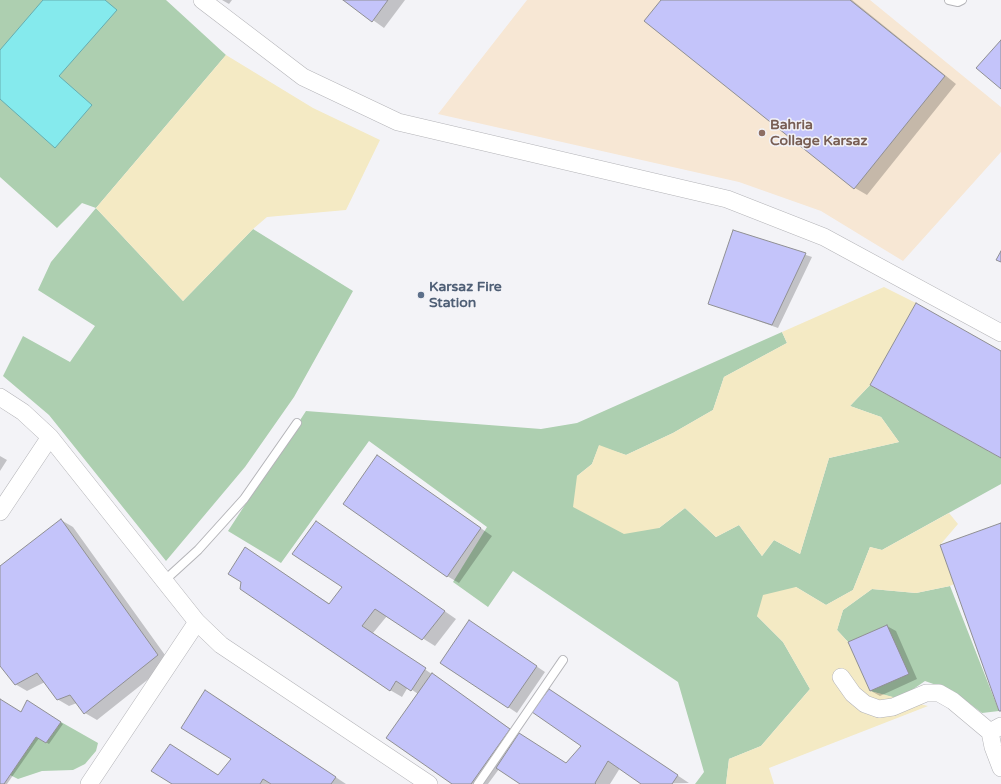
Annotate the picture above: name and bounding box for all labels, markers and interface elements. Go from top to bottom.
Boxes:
place label: Bahria Collage Karsaz [770,117,867,150]
marker: Bahria Collage Karsaz [757,128,767,138]
place label: Karsaz Fire Station [429,279,502,312]
marker: Karsaz Fire Station [416,290,426,300]

